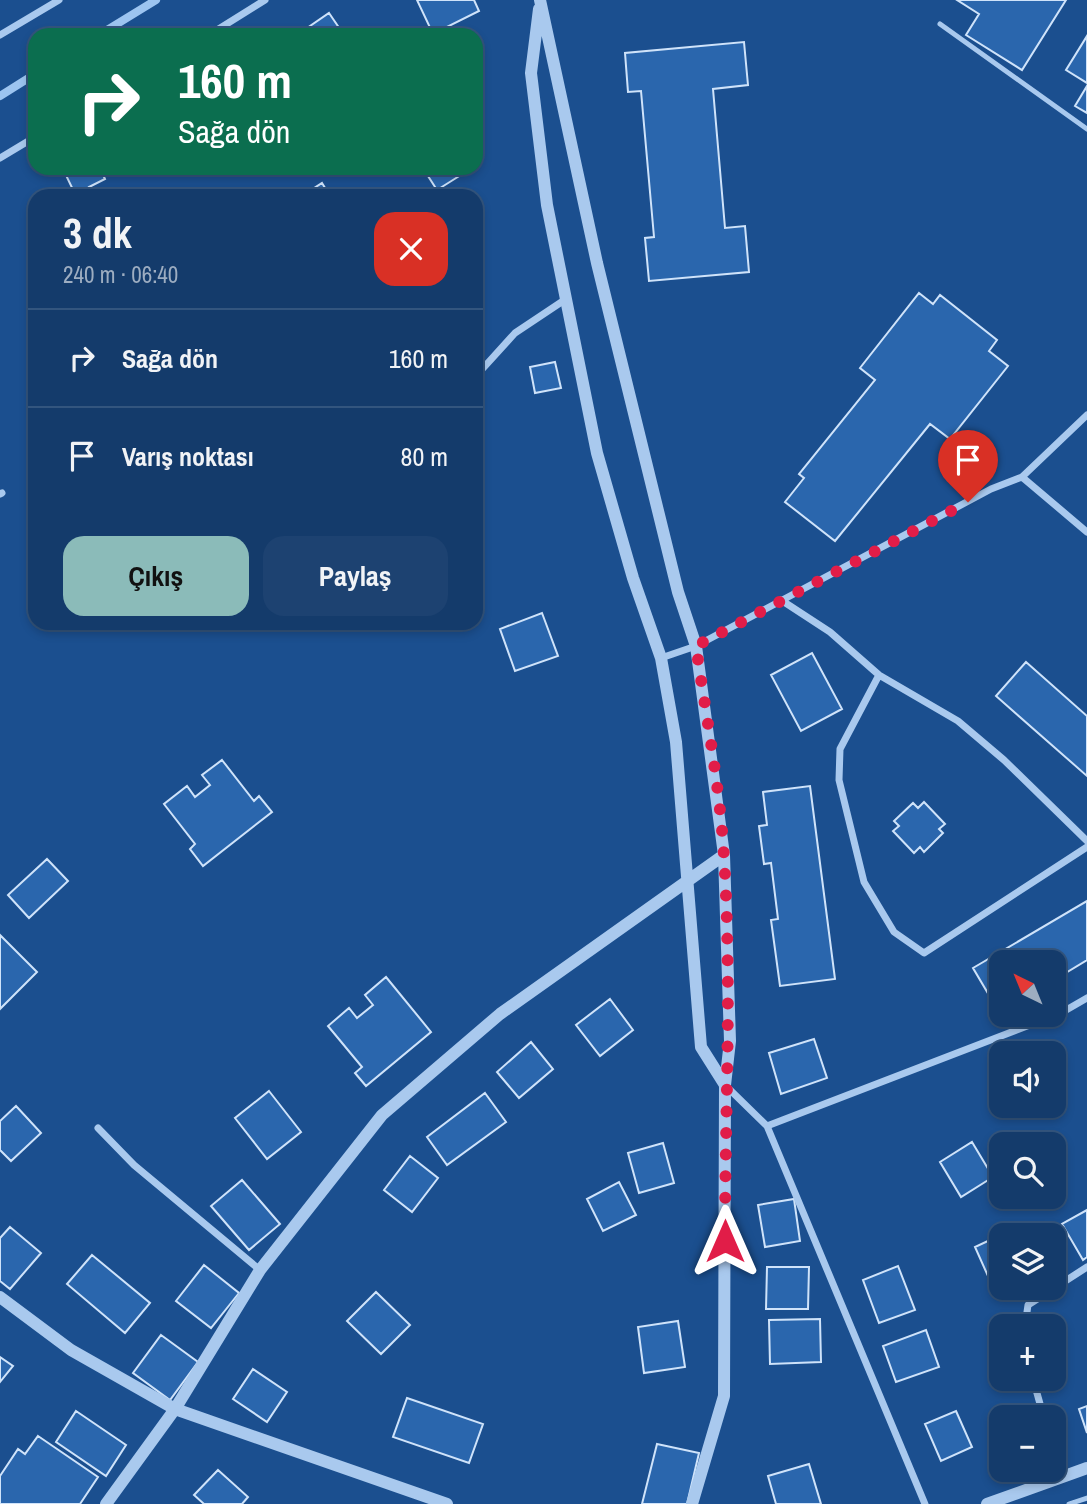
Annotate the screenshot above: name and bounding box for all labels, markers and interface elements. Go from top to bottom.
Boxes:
text: 160 m [178,47,292,113]
icon: right [63,56,154,147]
text: Sağa dön [178,110,290,153]
text: 3 dk [63,205,132,261]
button: close [374,212,448,286]
text: 240 m · 06:40 [63,259,178,290]
icon: right [63,339,101,377]
text: Sağa dön [122,341,218,376]
text: 160 m [389,341,448,376]
pin [938,430,998,502]
icon: arrive [63,437,101,475]
text: Varış noktası [122,439,254,474]
text: 80 m [401,439,448,474]
icon: arrive [949,441,987,479]
button: Çıkış [63,536,249,616]
button: Paylaş [263,536,448,616]
north arrow [989,950,1066,1027]
map controls [989,950,1066,1482]
button: sound [989,1041,1066,1118]
button: search [989,1132,1066,1209]
position arrow [688,1204,762,1278]
button: layers [989,1223,1066,1300]
button: + [989,1314,1066,1391]
button: − [989,1405,1066,1482]

